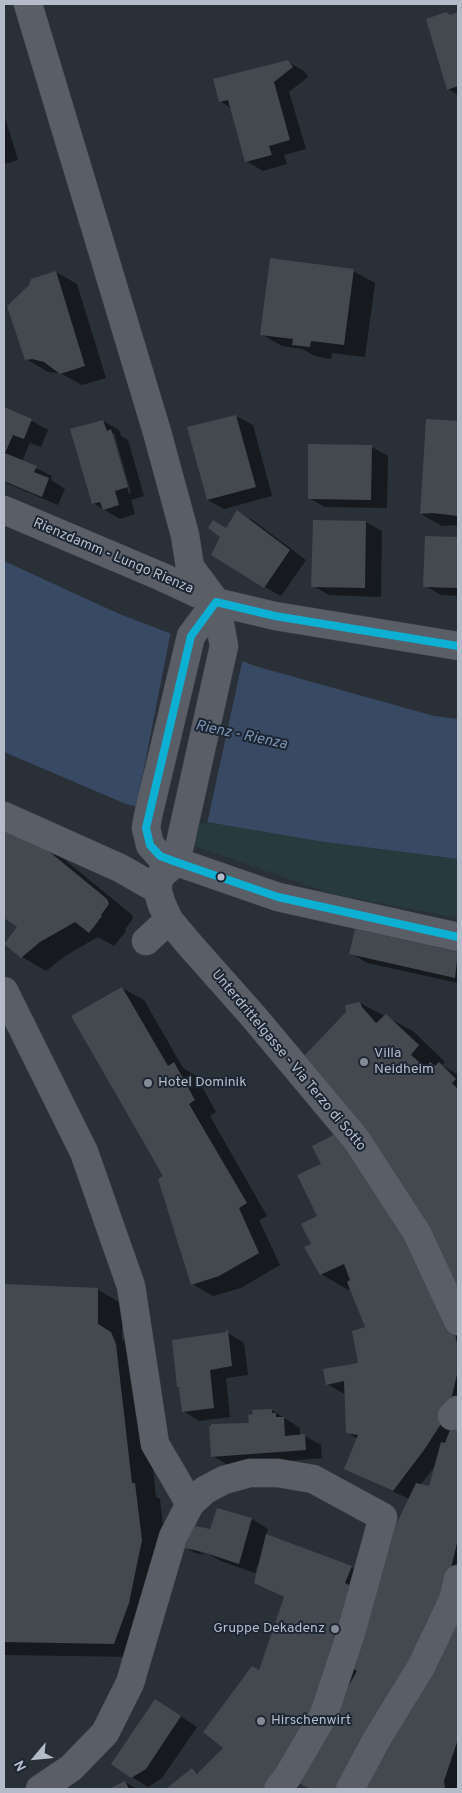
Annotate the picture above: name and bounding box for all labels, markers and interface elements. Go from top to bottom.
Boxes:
street label: Rienzdamm - Lungo Rienza [30,516,196,598]
water label: Rienz - Rienza [193,717,289,755]
unlabelled marker [216,872,226,882]
street label: Unterdrittelgasse - Via Terzo di Sotto [207,967,369,1155]
place label: Villa Neidheim [374,1046,434,1078]
marker: Villa Neidheim [358,1056,370,1068]
place label: Hotel Dominik [158,1075,247,1091]
marker: Hotel Dominik [142,1077,154,1089]
place label: Gruppe Dekadenz [213,1621,325,1637]
marker: Gruppe Dekadenz [329,1623,341,1635]
place label: Hirschenwirt [271,1713,351,1729]
marker: Hirschenwirt [255,1715,267,1727]
north arrow [10,1733,60,1783]
text: N [11,1757,31,1774]

